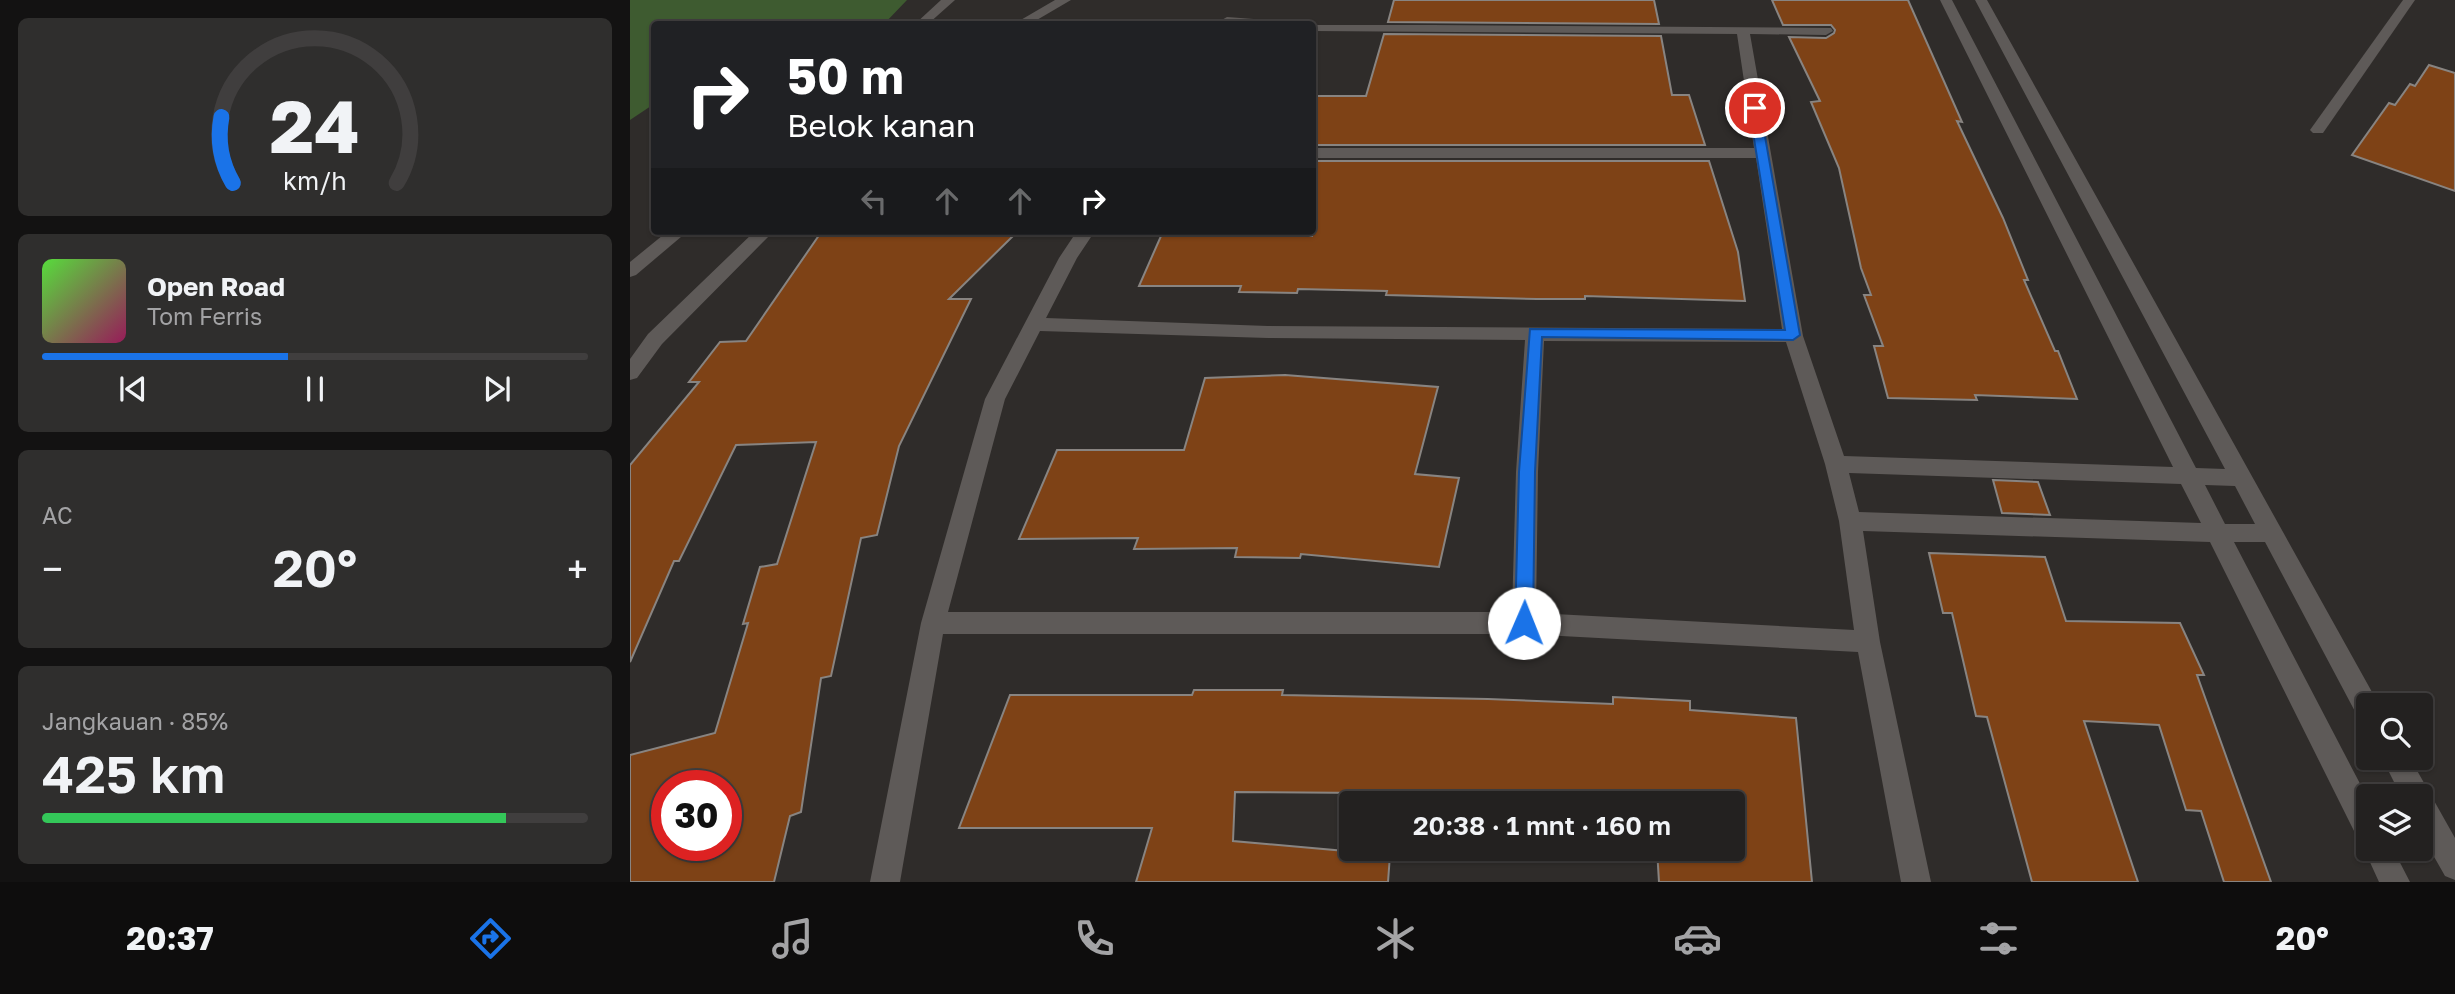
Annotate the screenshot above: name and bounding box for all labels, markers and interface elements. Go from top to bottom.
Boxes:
text: 50 m [787,46,904,105]
icon: right [672,49,763,140]
pin [1725,78,1785,138]
text: 24 [270,82,360,169]
icon: arrive [1736,89,1774,127]
text: Belok kanan [787,106,975,144]
text: km/h [283,165,347,196]
icon: left [855,182,893,220]
icon: ahead [928,182,966,220]
icon: ahead [1001,182,1039,220]
icon: right [1074,182,1112,220]
text: Open Road [147,271,285,302]
text: Tom Ferris [147,302,262,330]
icon: previous [114,370,152,408]
icon: pause [296,370,334,408]
icon: next [478,370,516,408]
text: AC [42,501,73,529]
text: 20° [273,536,357,598]
text: − [42,546,63,591]
text: + [567,546,588,591]
position arrow [1487,586,1561,660]
map controls [2356,693,2433,861]
button: search [2356,693,2433,770]
text: Jangkauan · 85% [42,707,228,735]
text: 425 km [42,742,225,804]
speed limit sign: 30 [651,770,742,861]
button: layers [2356,784,2433,861]
text: 20:38 · 1 mnt · 160 m [1413,810,1671,841]
icon: directions [466,914,515,963]
icon: music [768,914,817,963]
icon: phone [1070,914,1119,963]
icon: climate [1371,914,1420,963]
icon: car [1673,914,1722,963]
icon: filters [1974,914,2023,963]
text: 20:37 [126,919,214,957]
text: 20° [2276,919,2329,957]

